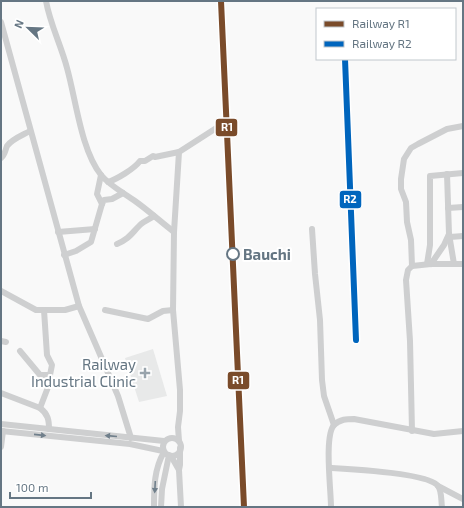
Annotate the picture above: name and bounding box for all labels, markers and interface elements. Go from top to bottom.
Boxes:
north arrow [8,8,48,48]
legend [316,8,456,60]
text: Railway R1 [352,16,410,30]
text: N [11,18,26,30]
text: Railway R2 [352,36,412,50]
line badge: R1 [215,118,238,137]
text: R1 [221,120,233,133]
line badge: R2 [339,190,362,209]
text: R2 [343,192,357,205]
place label: Bauchi [243,245,291,263]
marker: Bauchi [226,247,240,261]
place label: Railway Industrial Clinic [31,355,136,390]
marker: Railway Industrial Clinic [139,367,151,379]
line badge: R1 [227,371,250,390]
text: R1 [232,373,244,386]
one-way arrow [34,432,46,439]
one-way arrow [105,433,117,439]
scale bar [10,474,91,500]
text: 100 m [16,480,48,494]
one-way arrow [151,481,158,494]

